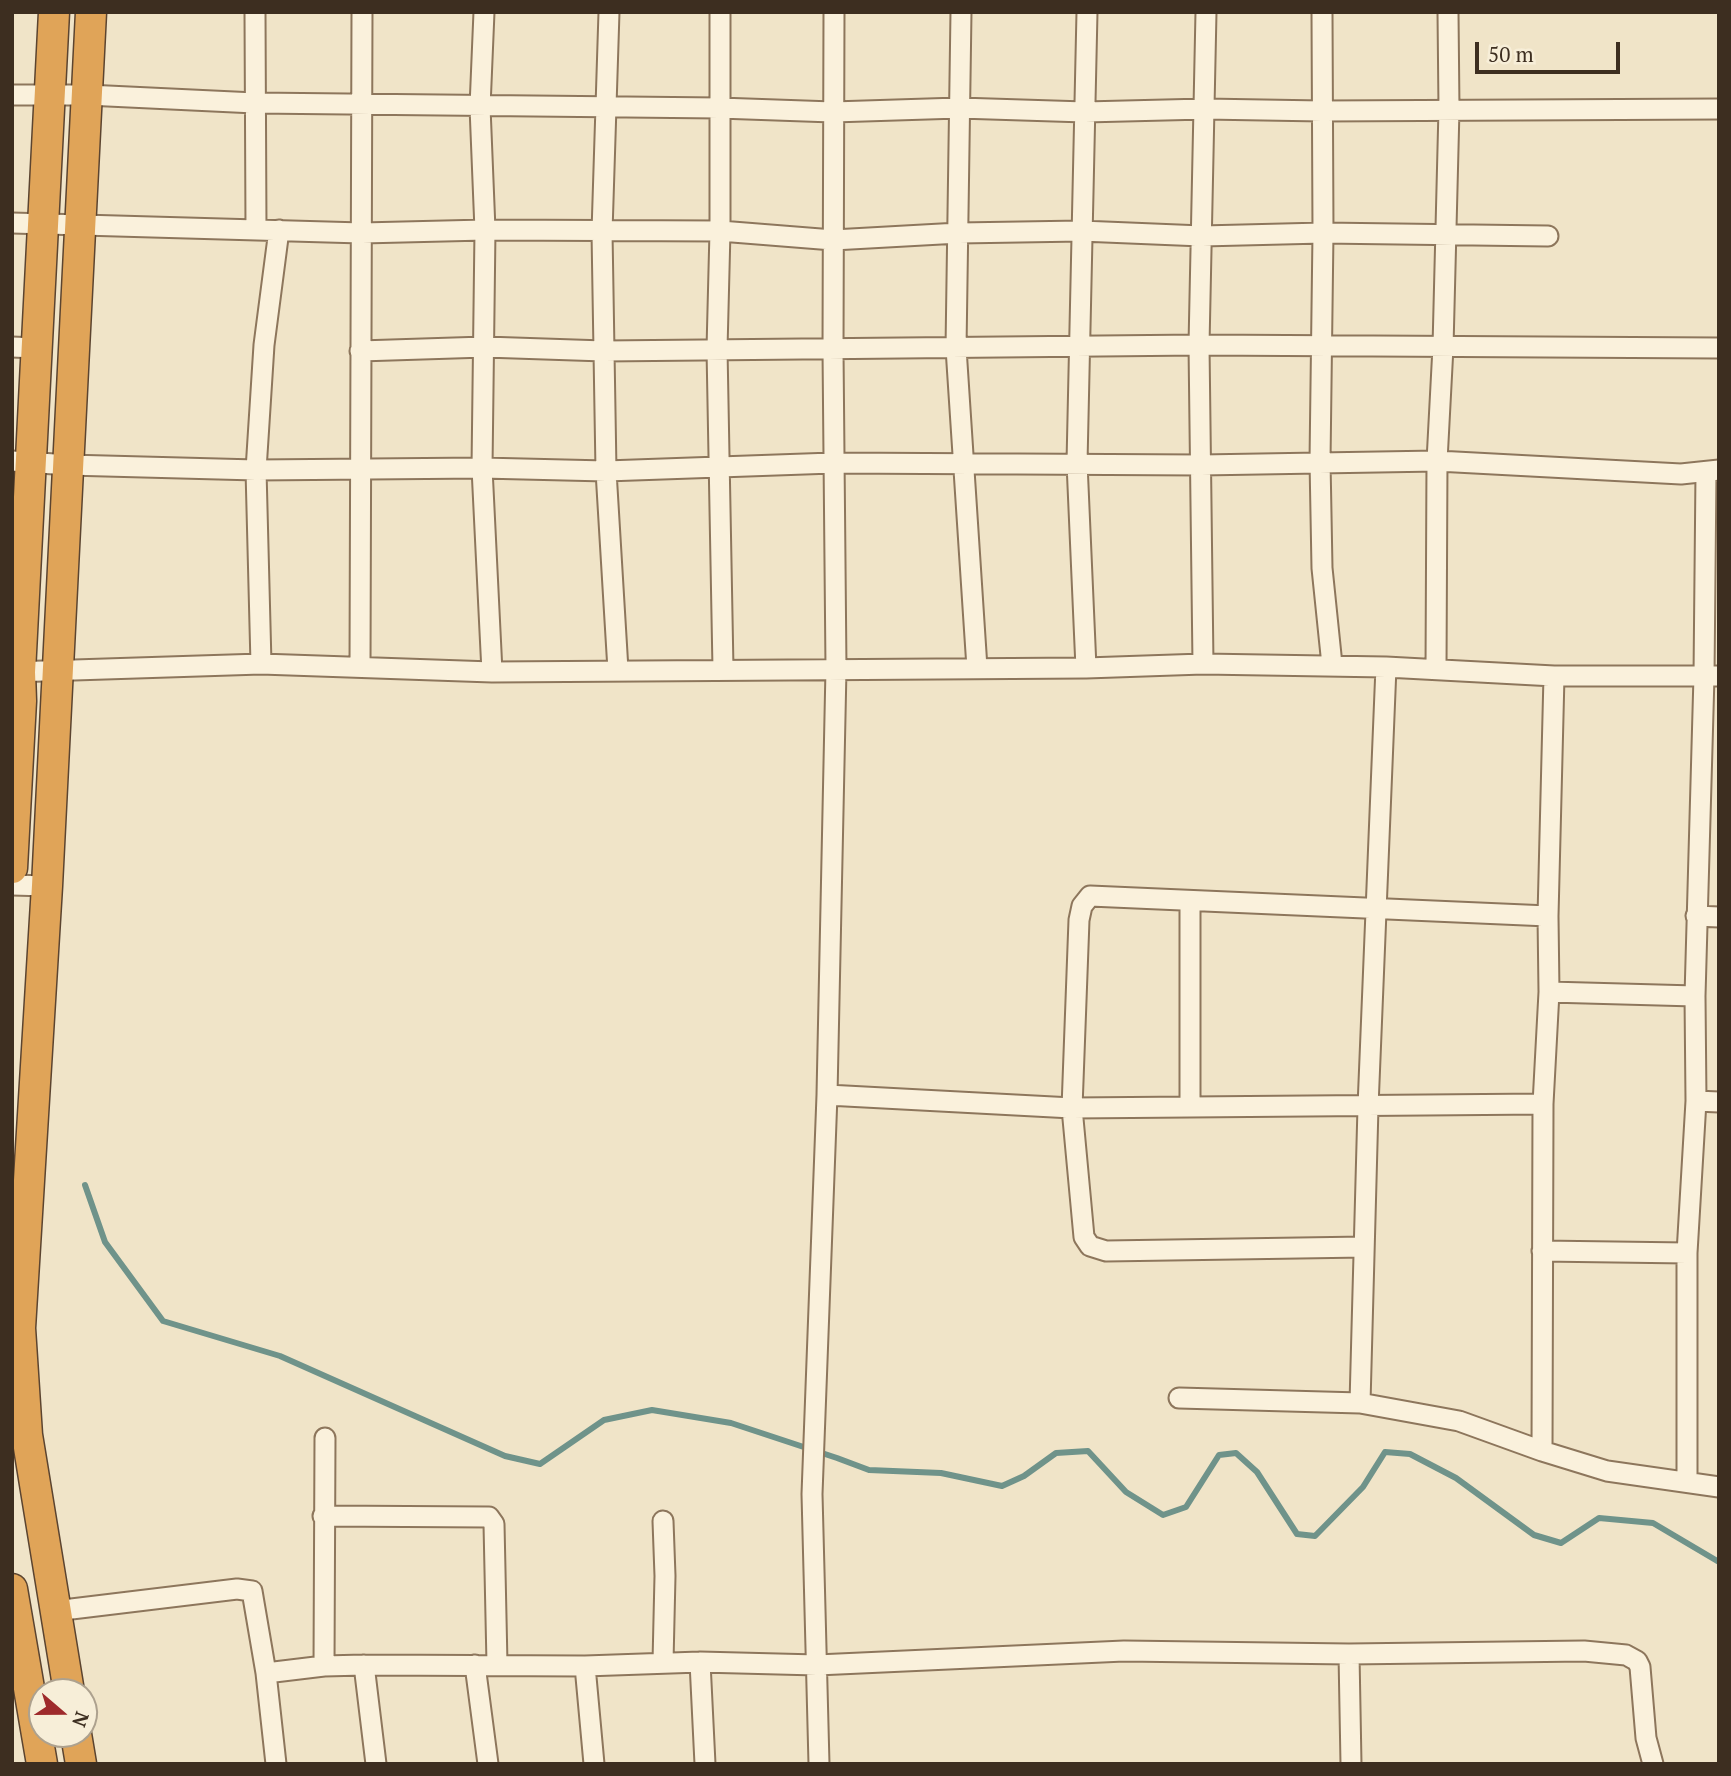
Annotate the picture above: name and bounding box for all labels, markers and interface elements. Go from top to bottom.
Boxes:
scale bar [1479,28,1624,72]
text: 50 m [1488,40,1534,68]
north arrow [28,1678,98,1748]
text: N [67,1709,96,1731]

